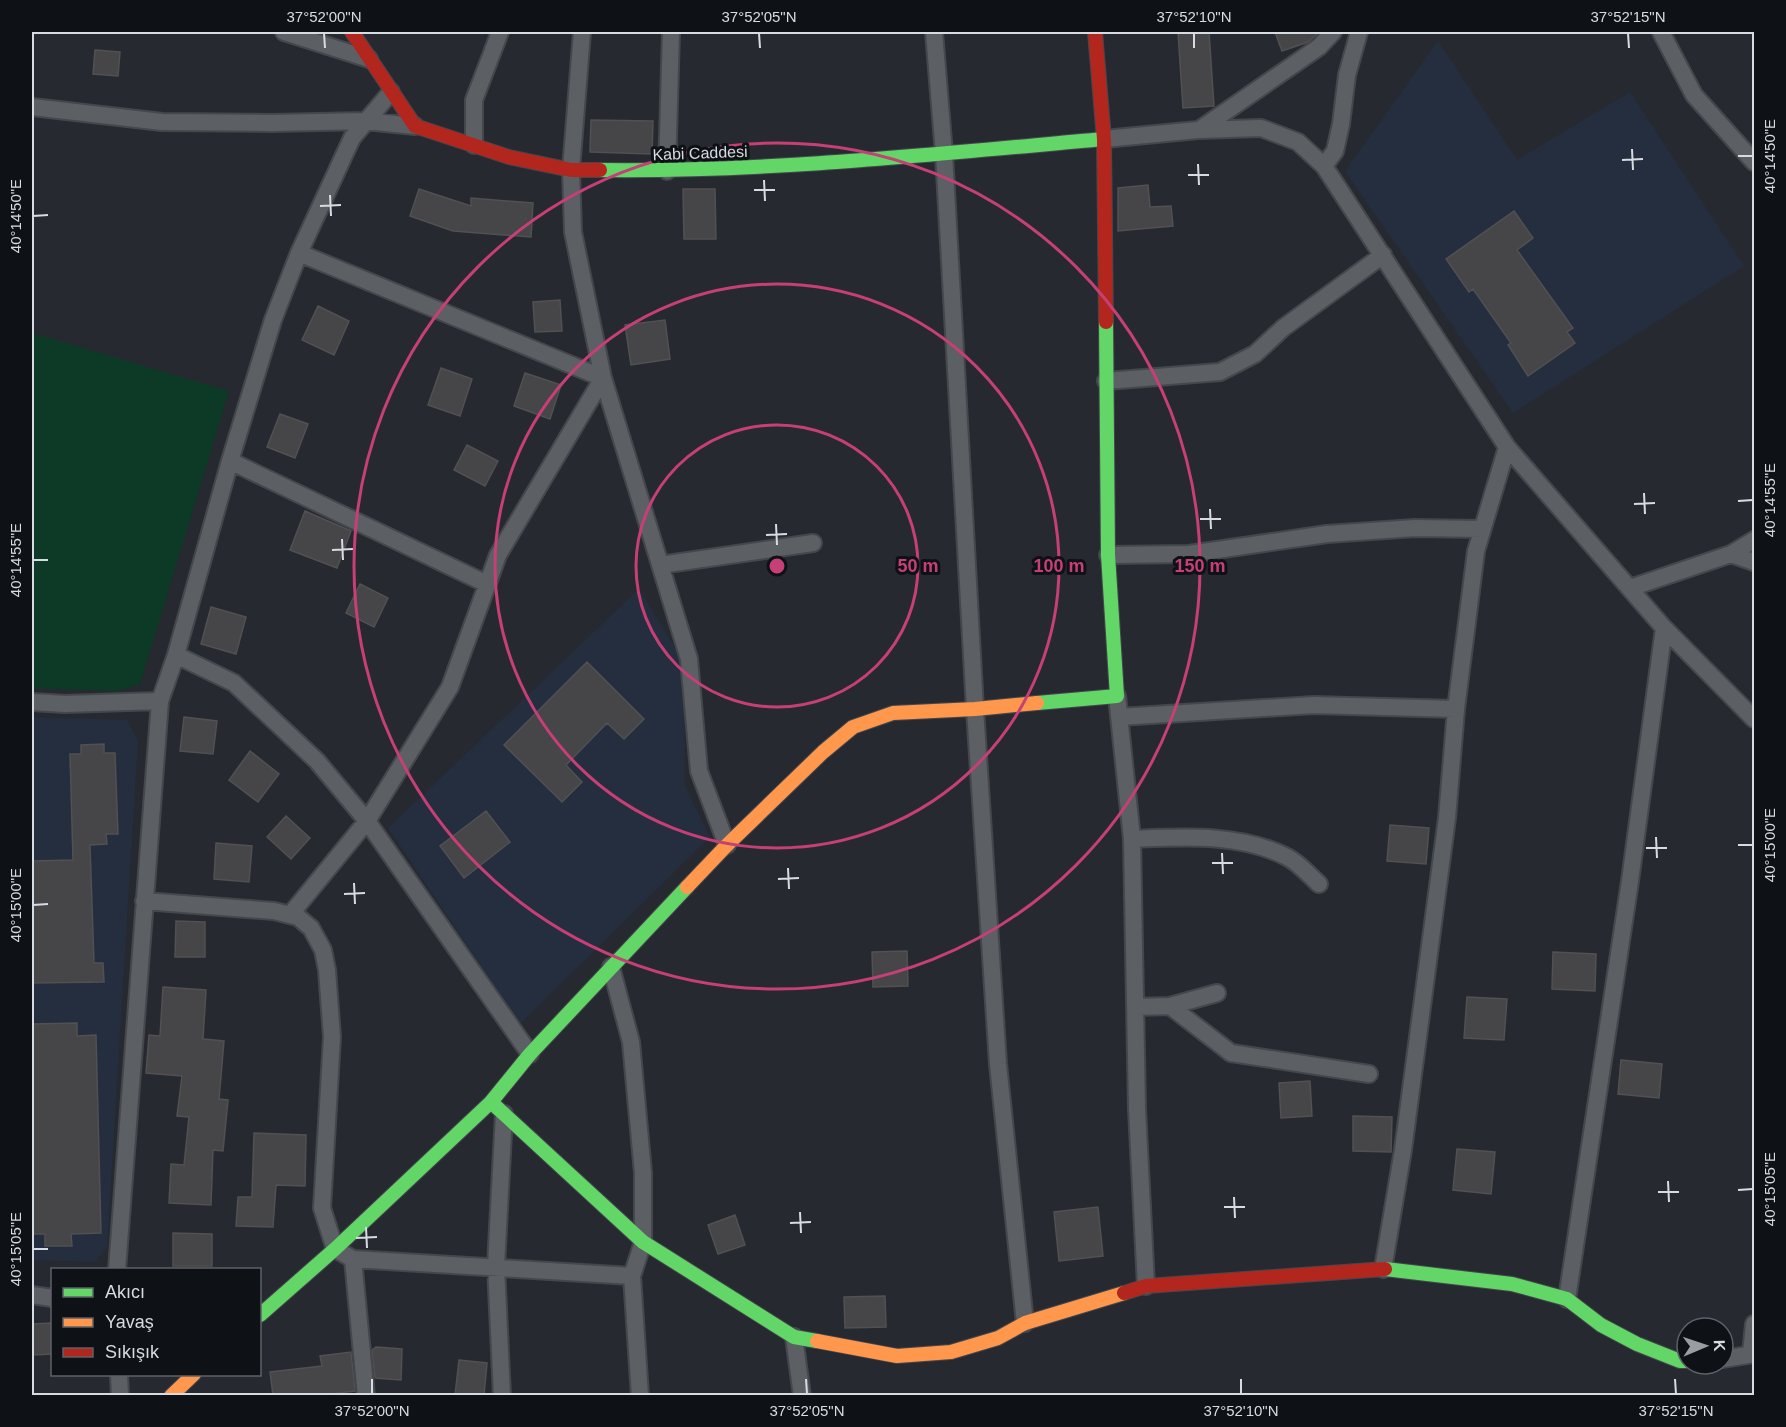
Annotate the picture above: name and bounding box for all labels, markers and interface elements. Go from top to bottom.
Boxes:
text: 37°52'00"N [286,8,362,25]
text: 37°52'05"N [721,8,797,25]
text: 37°52'10"N [1156,8,1232,25]
text: 37°52'15"N [1590,8,1666,25]
text: 40°14'50"E [1761,119,1778,193]
street label: Kabi Caddesi [652,143,748,163]
text: 40°14'50"E [7,179,24,253]
text: 40°14'55"E [1761,463,1778,537]
text: 40°14'55"E [7,523,24,597]
centre of rings [767,556,787,576]
text: 50 m [897,556,939,576]
text: 100 m [1033,556,1085,576]
text: 150 m [1174,556,1226,576]
text: 40°15'00"E [1761,808,1778,882]
text: 40°15'00"E [7,868,24,942]
text: 40°15'05"E [1761,1152,1778,1226]
text: 40°15'05"E [7,1212,24,1286]
legend [51,1268,261,1376]
text: Akıcı [105,1282,145,1302]
text: Yavaş [105,1312,154,1332]
north arrow [1675,1316,1735,1376]
text: K [1711,1339,1728,1352]
text: Sıkışık [105,1342,160,1362]
text: 37°52'00"N [334,1402,410,1419]
text: 37°52'05"N [769,1402,845,1419]
text: 37°52'10"N [1203,1402,1279,1419]
text: 37°52'15"N [1638,1402,1714,1419]

